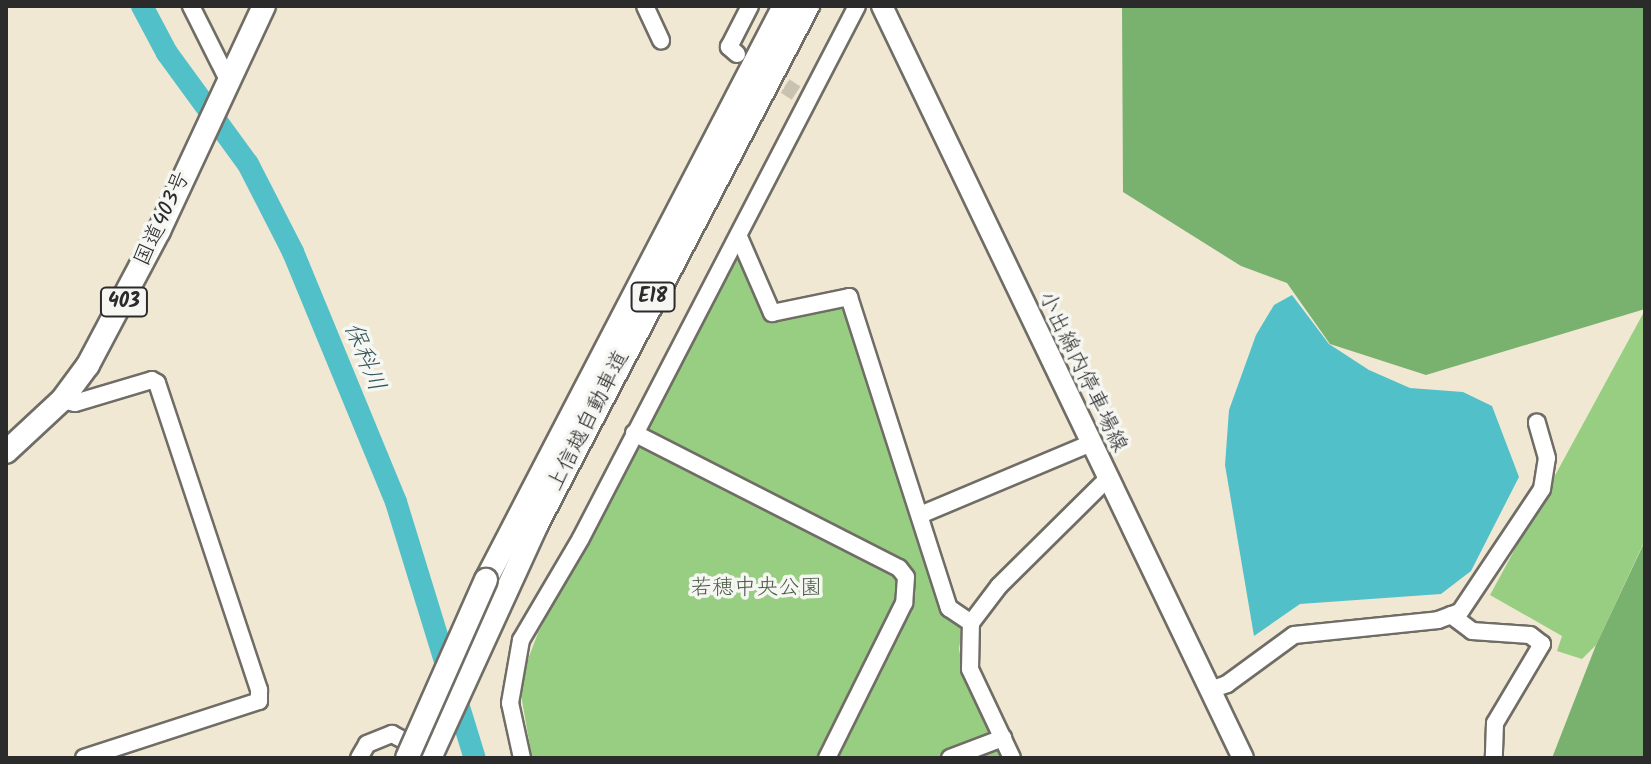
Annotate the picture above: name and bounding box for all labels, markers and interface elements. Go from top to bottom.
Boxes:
street label: 国道403号 [130,167,196,271]
road number: E18 [629,281,677,313]
road number: 403 [98,286,150,318]
street label: 小出綿内停車場線 [1032,287,1132,457]
water label: 保科川 [337,318,391,396]
street label: 上信越自動車道 [542,346,636,496]
park label: 若穂中央公園 [690,576,822,602]

